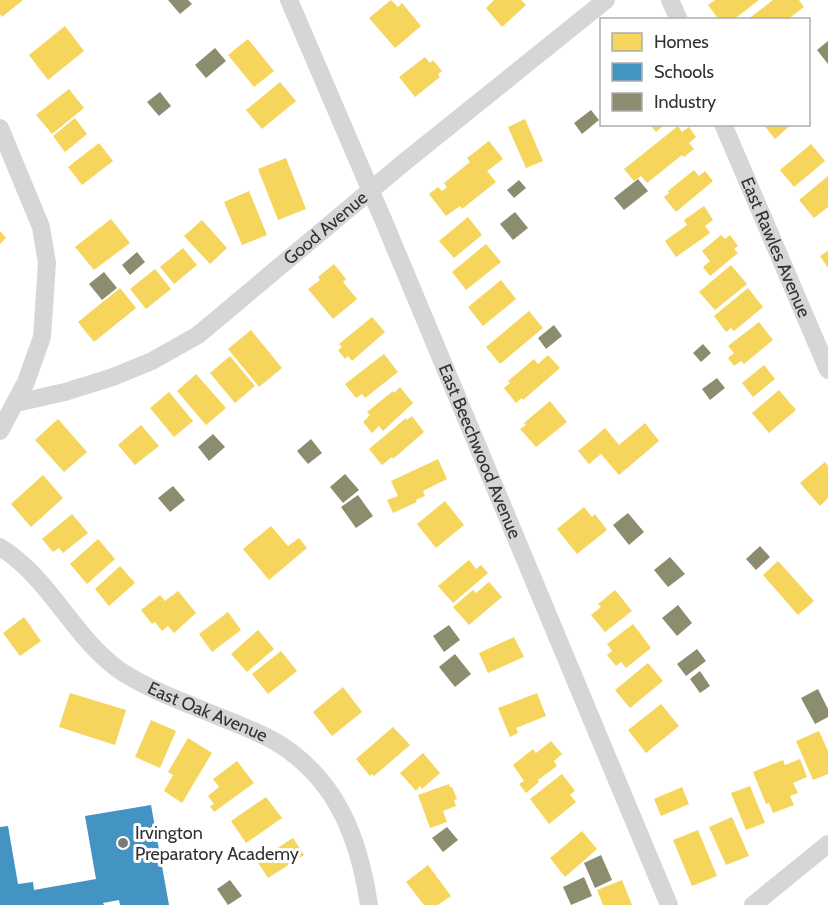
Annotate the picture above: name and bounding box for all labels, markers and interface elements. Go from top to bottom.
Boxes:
legend [600,18,810,126]
text: Homes [654,31,709,53]
text: Schools [654,61,714,83]
text: Industry [654,91,716,113]
street label: East Rawles Avenue [736,174,815,321]
street label: Good Avenue [279,187,372,270]
street label: East Beechwood Avenue [434,361,526,542]
street label: East Oak Avenue [144,677,271,747]
place label: Irvington Preparatory Academy [135,822,299,865]
marker: Irvington Preparatory Academy [116,836,130,850]

